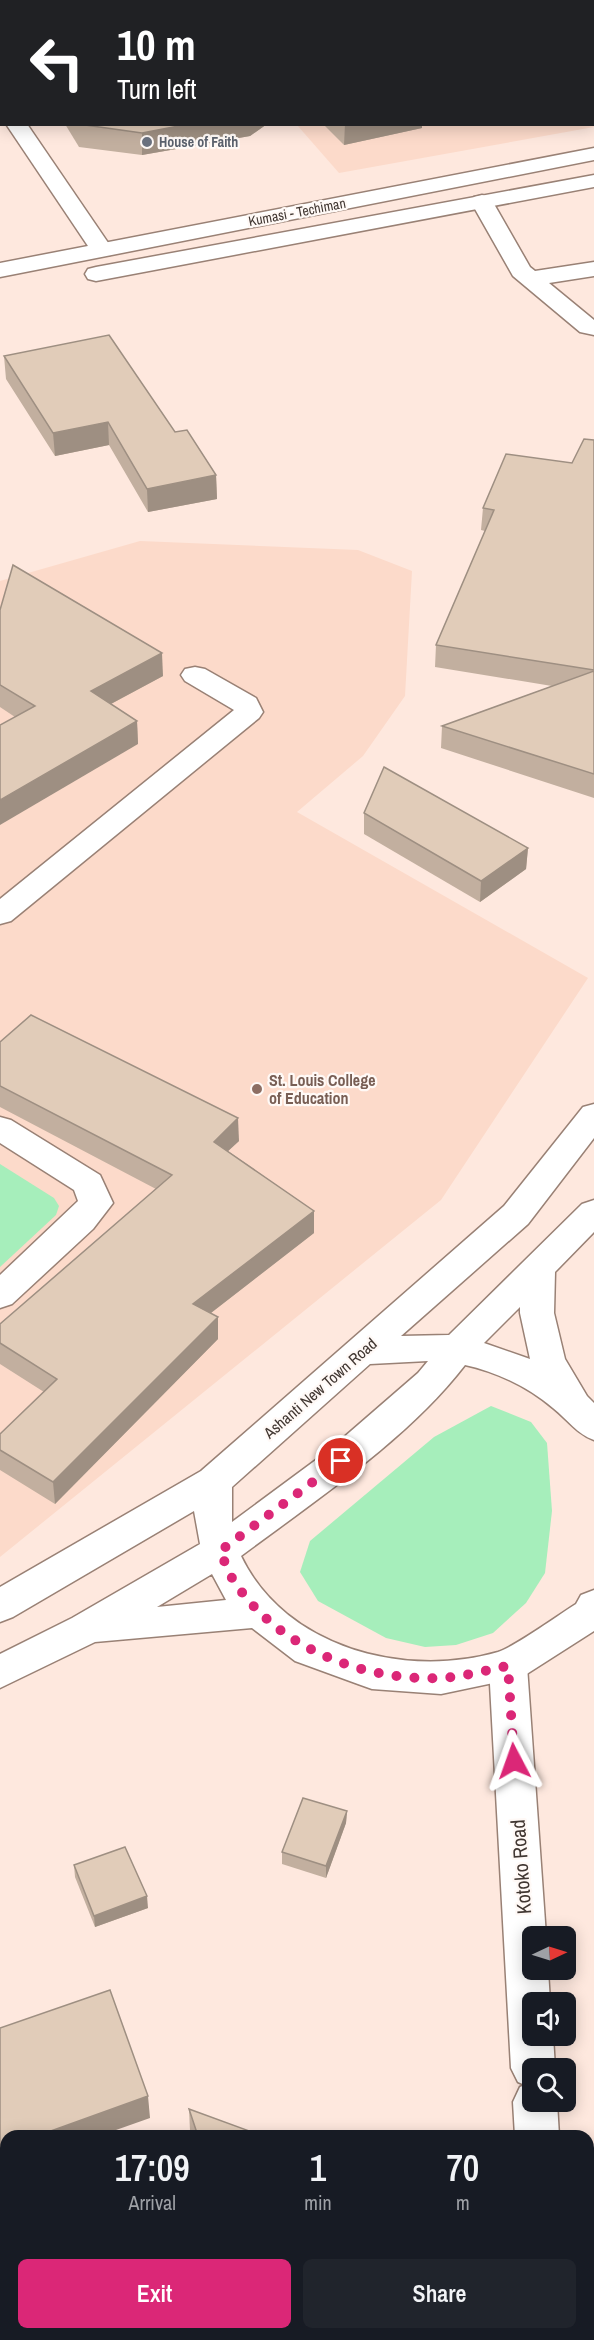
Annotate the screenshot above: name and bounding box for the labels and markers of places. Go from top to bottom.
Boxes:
place label: House of Faith [159,133,238,151]
marker: House of Faith [140,135,154,149]
place label: St. Louis College of Education [269,1069,375,1109]
marker: St. Louis College of Education [250,1082,264,1096]
pin [315,1435,366,1486]

